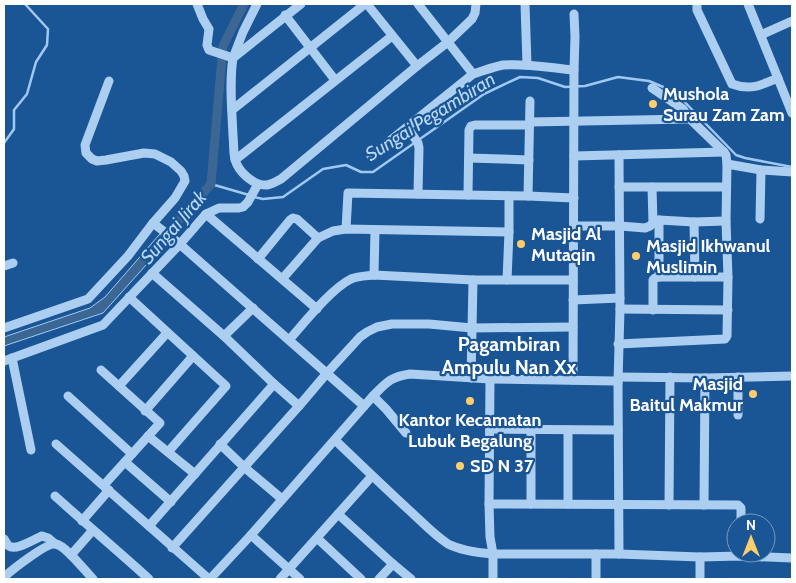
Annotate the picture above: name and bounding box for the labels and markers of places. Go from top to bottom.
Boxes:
place label: Mushola Surau Zam Zam [663,83,785,126]
marker: Mushola Surau Zam Zam [647,98,659,110]
place label: Masjid Al Mutaqin [531,223,602,266]
place label: Masjid Ikhwanul Muslimin [646,235,771,278]
marker: Masjid Al Mutaqin [515,238,527,250]
marker: Masjid Ikhwanul Muslimin [630,250,642,262]
place label: Masjid Baitul Makmur [630,373,743,416]
marker: Masjid Baitul Makmur [747,388,759,400]
marker: Kantor Kecamatan Lubuk Begalung [464,395,476,407]
place label: Kantor Kecamatan Lubuk Begalung [398,409,542,452]
place label: SD N 37 [470,455,534,477]
marker: SD N 37 [454,460,466,472]

